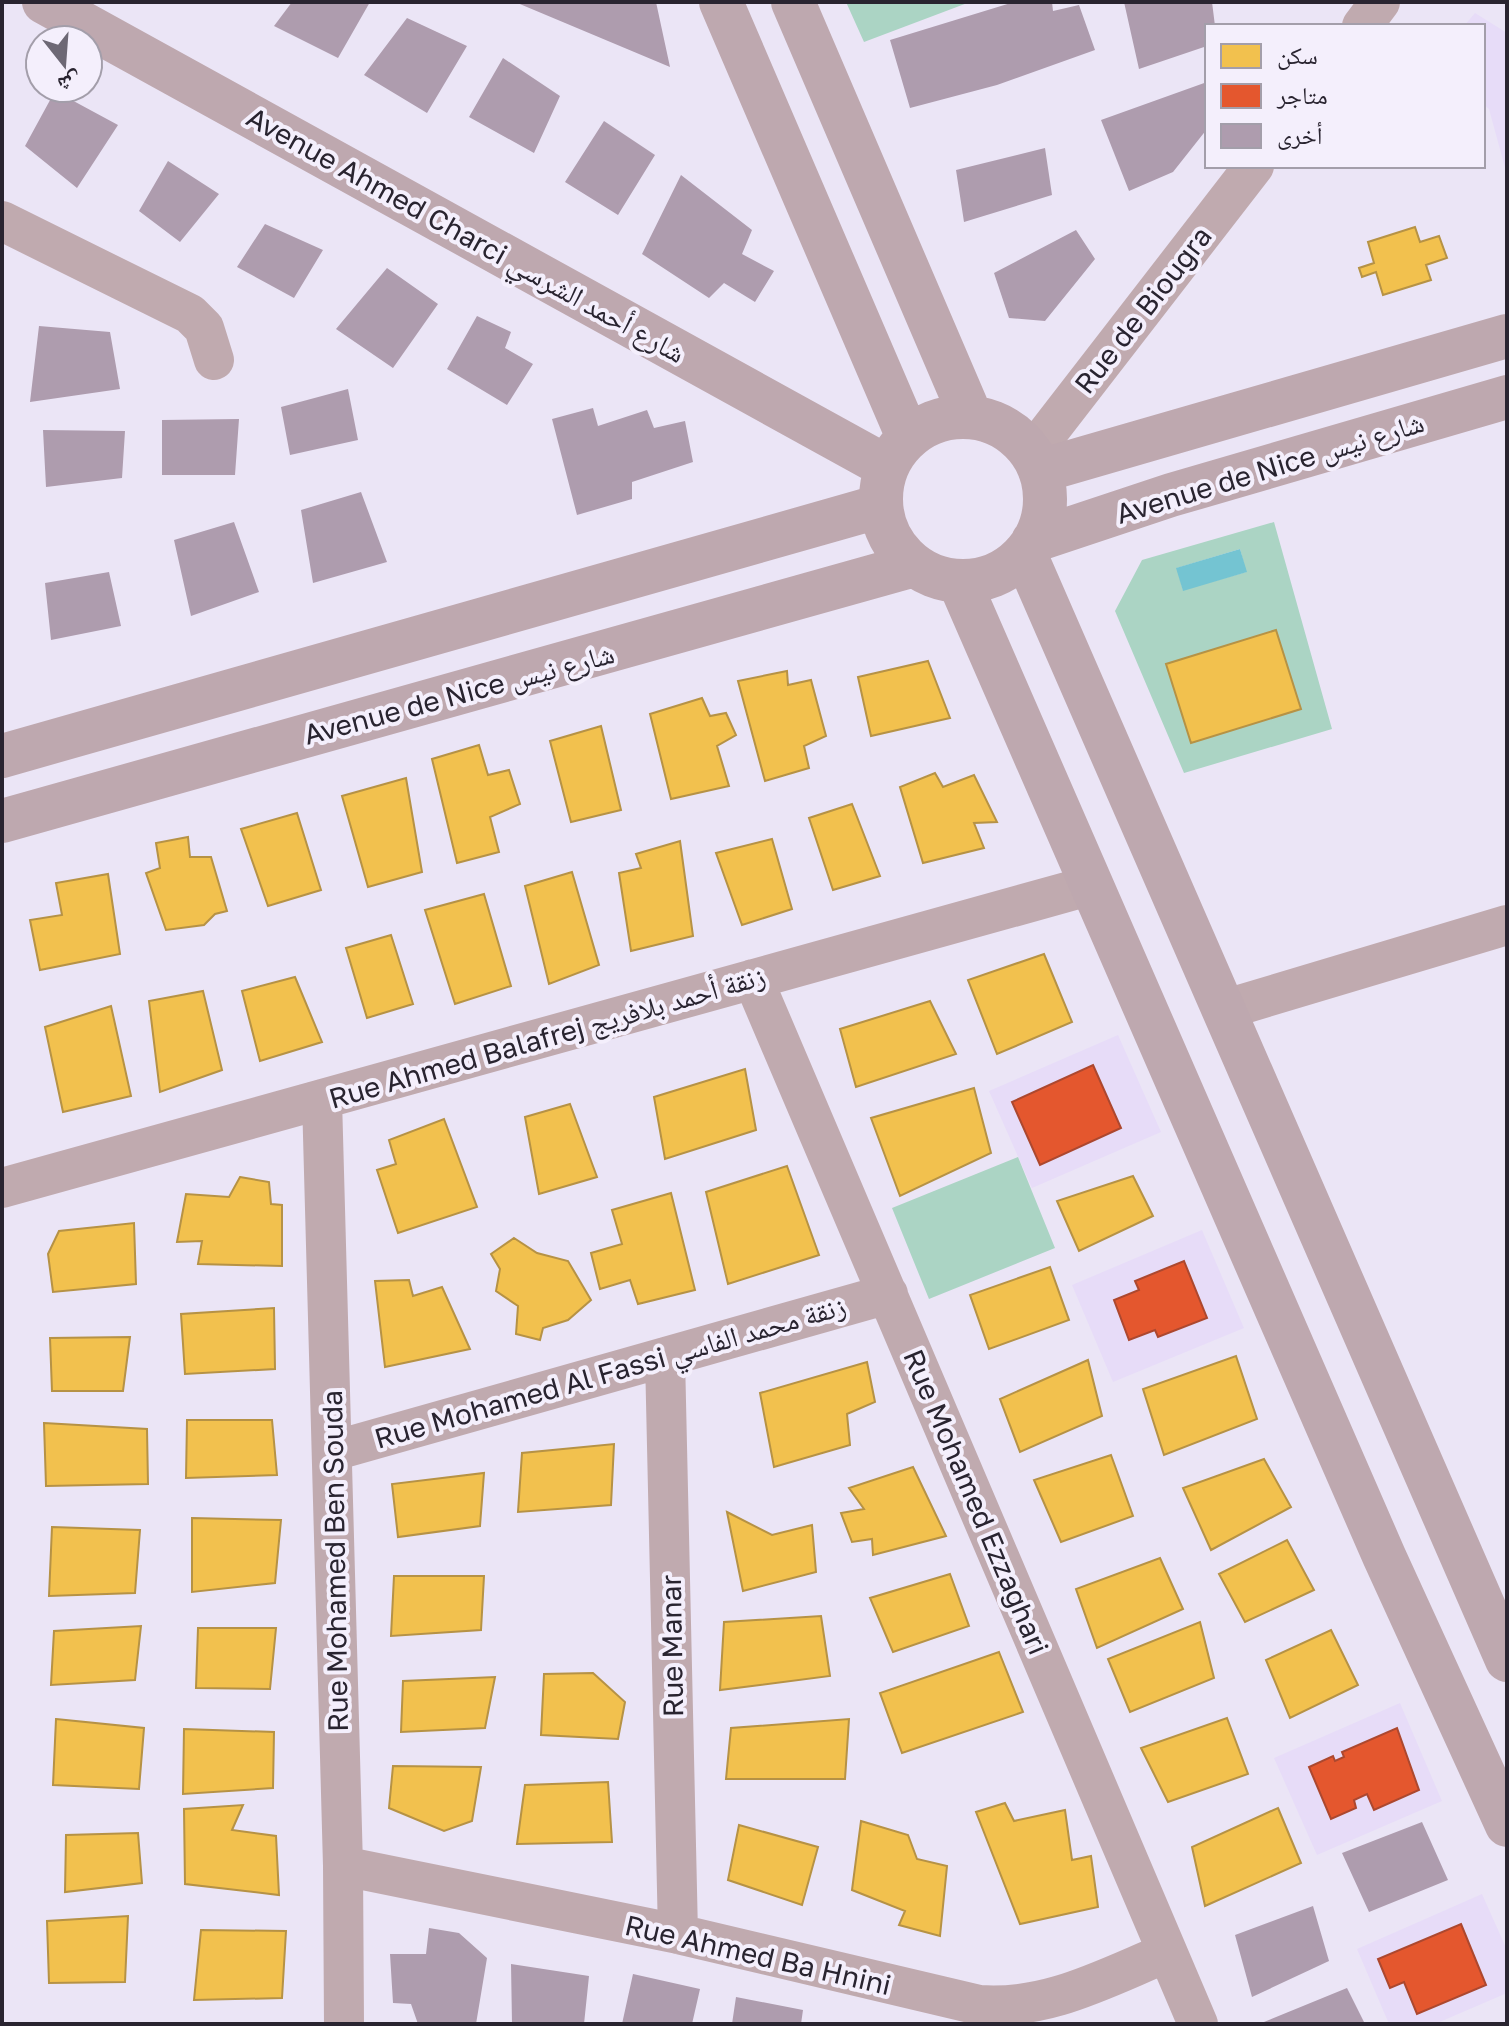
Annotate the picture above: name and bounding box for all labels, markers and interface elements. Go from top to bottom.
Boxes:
north arrow [24,24,104,104]
legend [1205,24,1485,168]
text: سكن [1277,40,1318,70]
text: ش [55,66,85,100]
text: متاجر [1276,80,1328,109]
street label: Avenue Ahmed Charci شارع أحمد الشرسي [238,100,691,376]
text: أخرى [1277,120,1323,150]
street label: Rue de Biougra [1067,220,1218,400]
street label: Avenue de Nice شارع نيس [1112,405,1428,532]
street label: Avenue de Nice شارع نيس [300,636,618,753]
street label: Rue Ahmed Balafrej زنقة أحمد بلافريج [325,958,769,1117]
street label: Rue Mohamed Al Fassi زنقة محمد الفاسي [371,1288,851,1462]
street label: Rue Mohamed Ezzaghari [897,1344,1056,1659]
street label: Rue Mohamed Ben Souda [315,1390,354,1732]
street label: Rue Manar [654,1574,689,1718]
street label: Rue Ahmed Ba Hnini [622,1908,894,2001]

